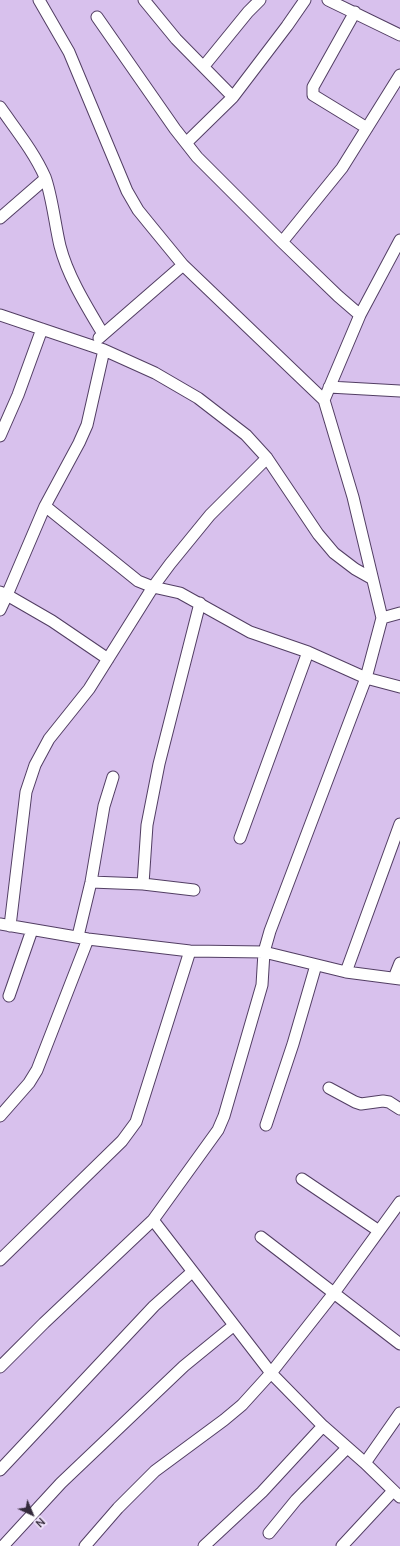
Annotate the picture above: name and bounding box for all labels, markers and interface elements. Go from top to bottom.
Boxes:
north arrow [12,1494,52,1534]
text: N [33,1515,49,1531]

